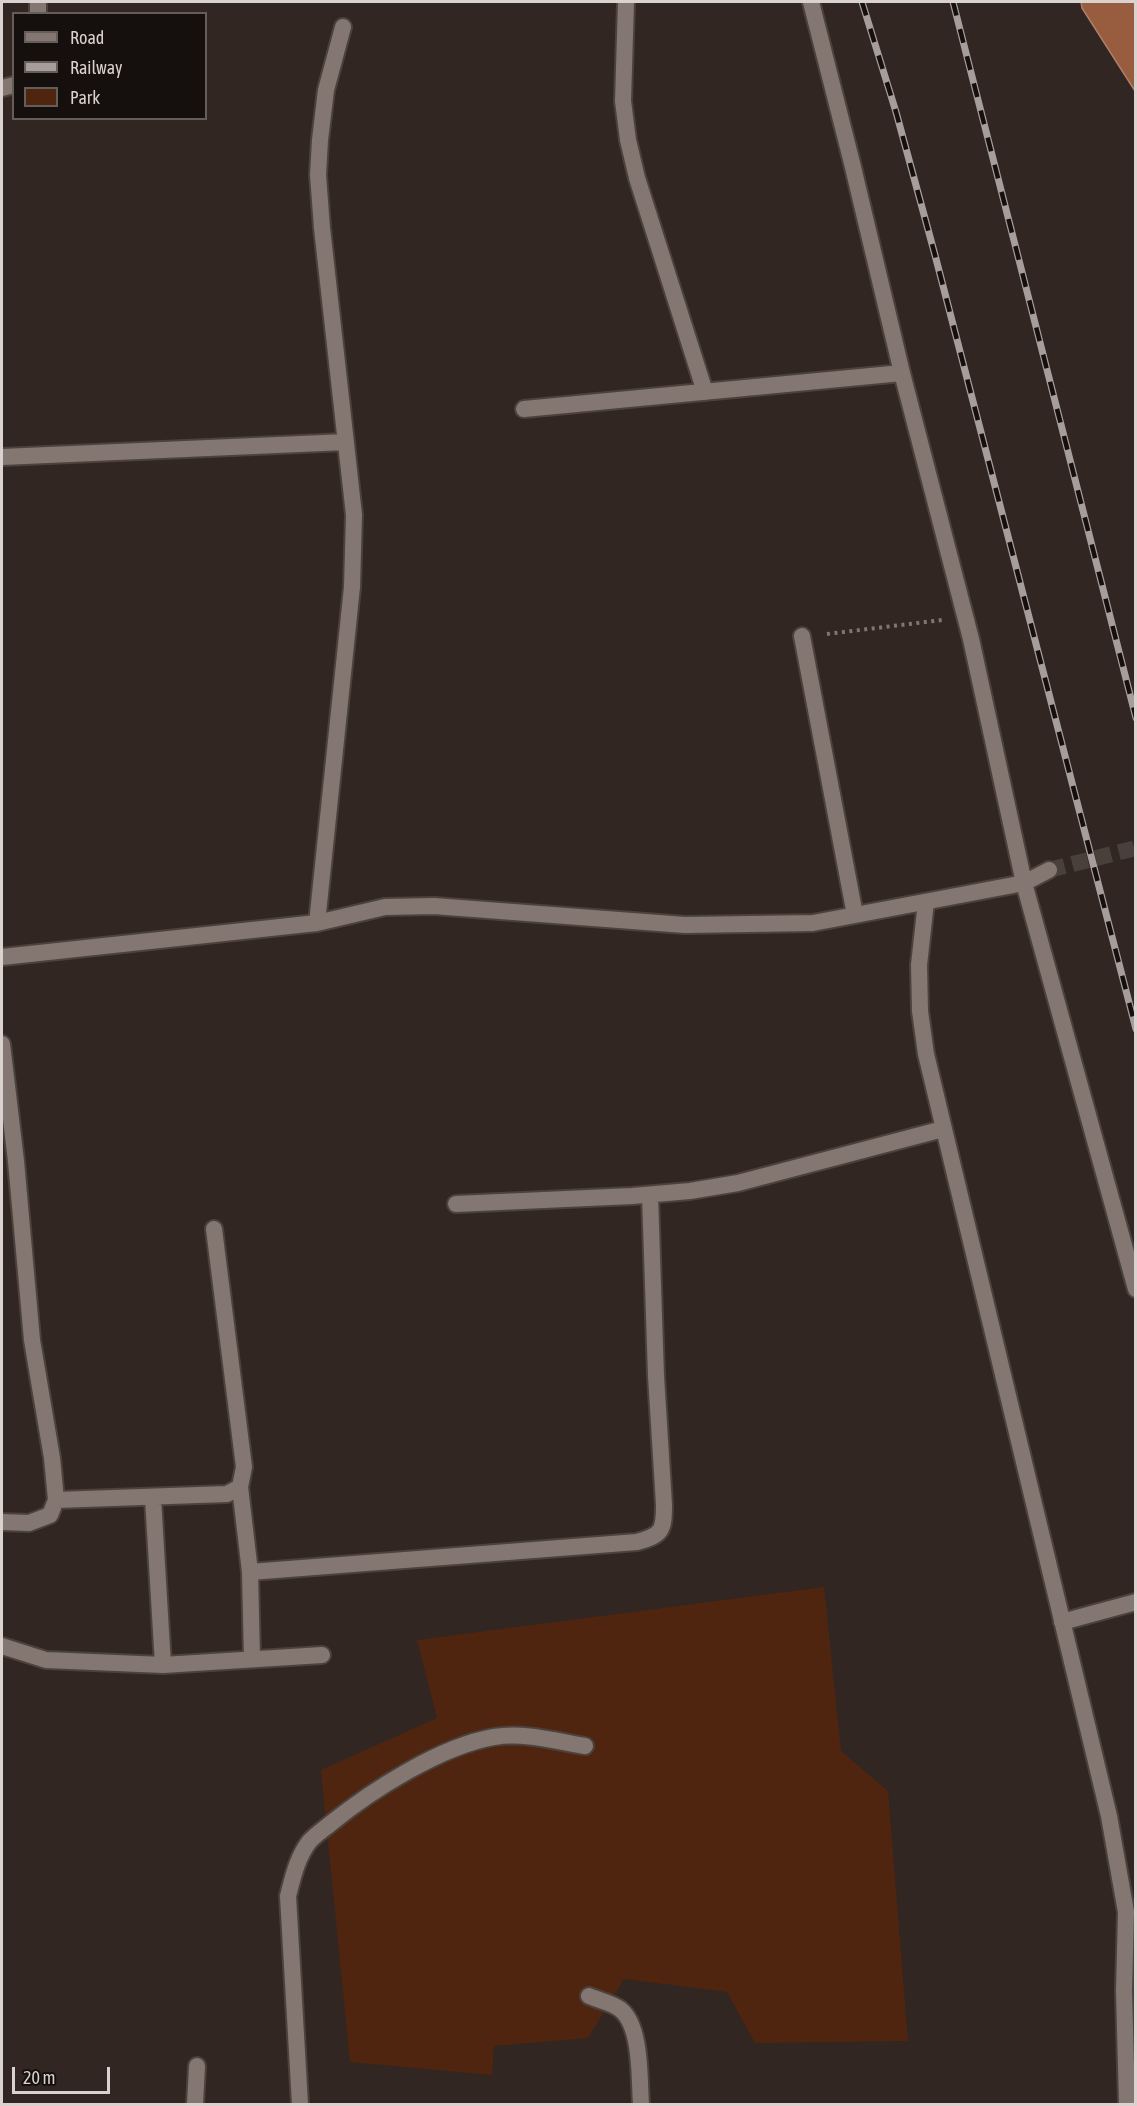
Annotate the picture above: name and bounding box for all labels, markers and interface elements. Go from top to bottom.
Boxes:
legend [12,12,207,120]
text: Road [70,27,104,48]
text: Railway [70,57,122,78]
text: Park [70,87,100,108]
scale bar [15,2055,112,2093]
text: 20 m [23,2067,55,2088]

